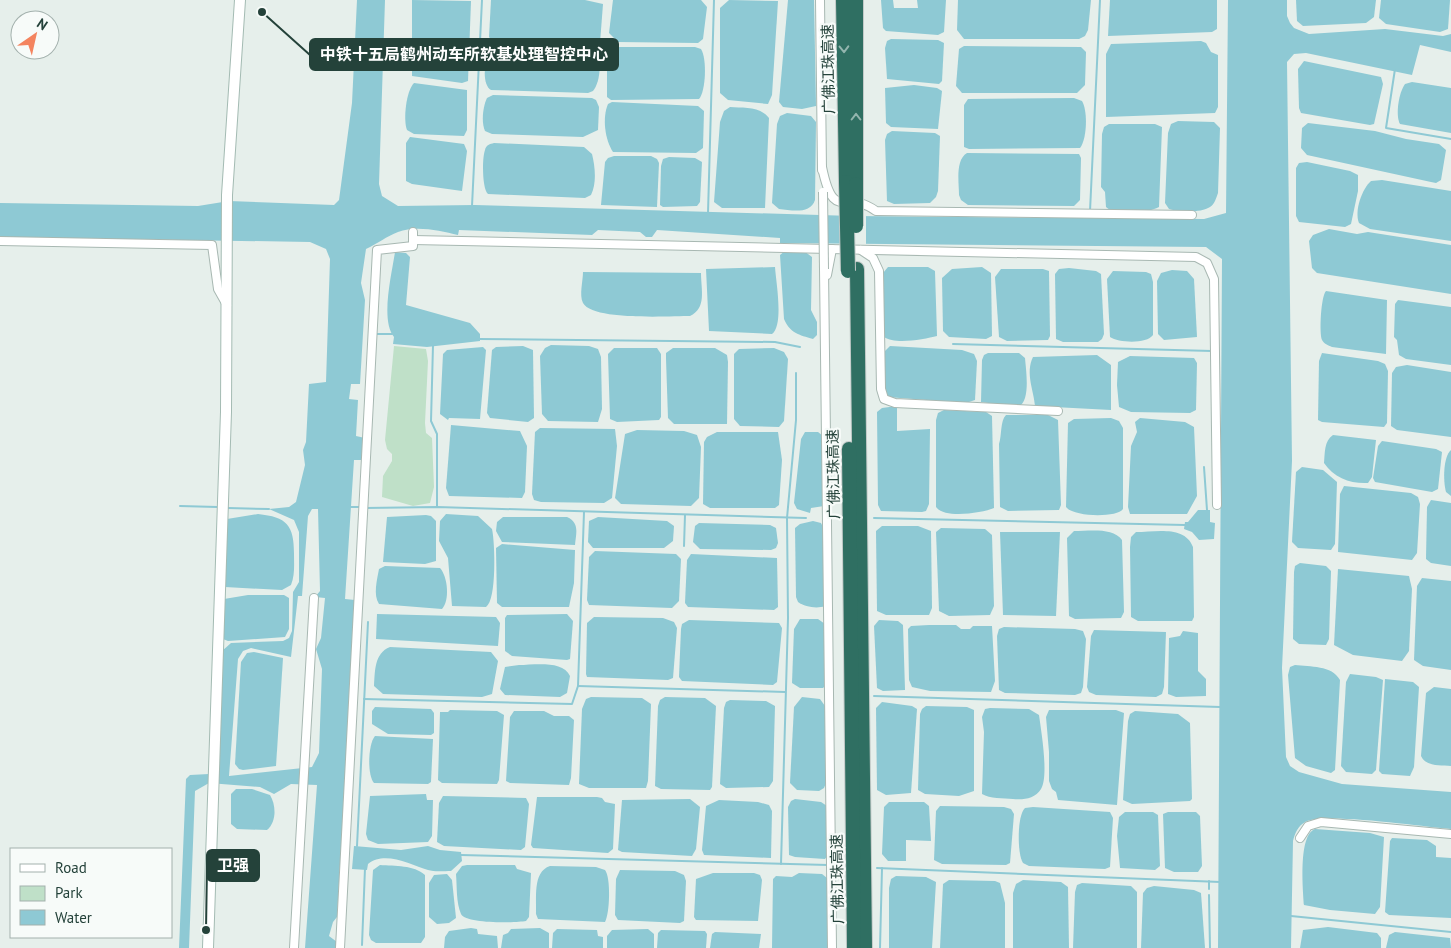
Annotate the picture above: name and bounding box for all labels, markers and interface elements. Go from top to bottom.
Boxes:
north arrow [10,10,60,60]
text: N [33,14,51,34]
street label: 广佛江珠高速 [818,24,838,114]
callout: 中铁十五局鹤州动车所软基处理智控中心 [310,39,618,70]
text: 中铁十五局鹤州动车所软基处理智控中心 [320,44,608,64]
one-way arrow [839,45,849,53]
one-way arrow [851,113,861,121]
street label: 广佛江珠高速 [823,429,843,519]
street label: 广佛江珠高速 [827,834,847,924]
legend [10,848,172,938]
callout: 卫强 [207,850,259,881]
text: 卫强 [217,855,249,875]
text: Road [55,858,87,877]
text: Park [55,883,83,902]
text: Water [55,908,92,927]

